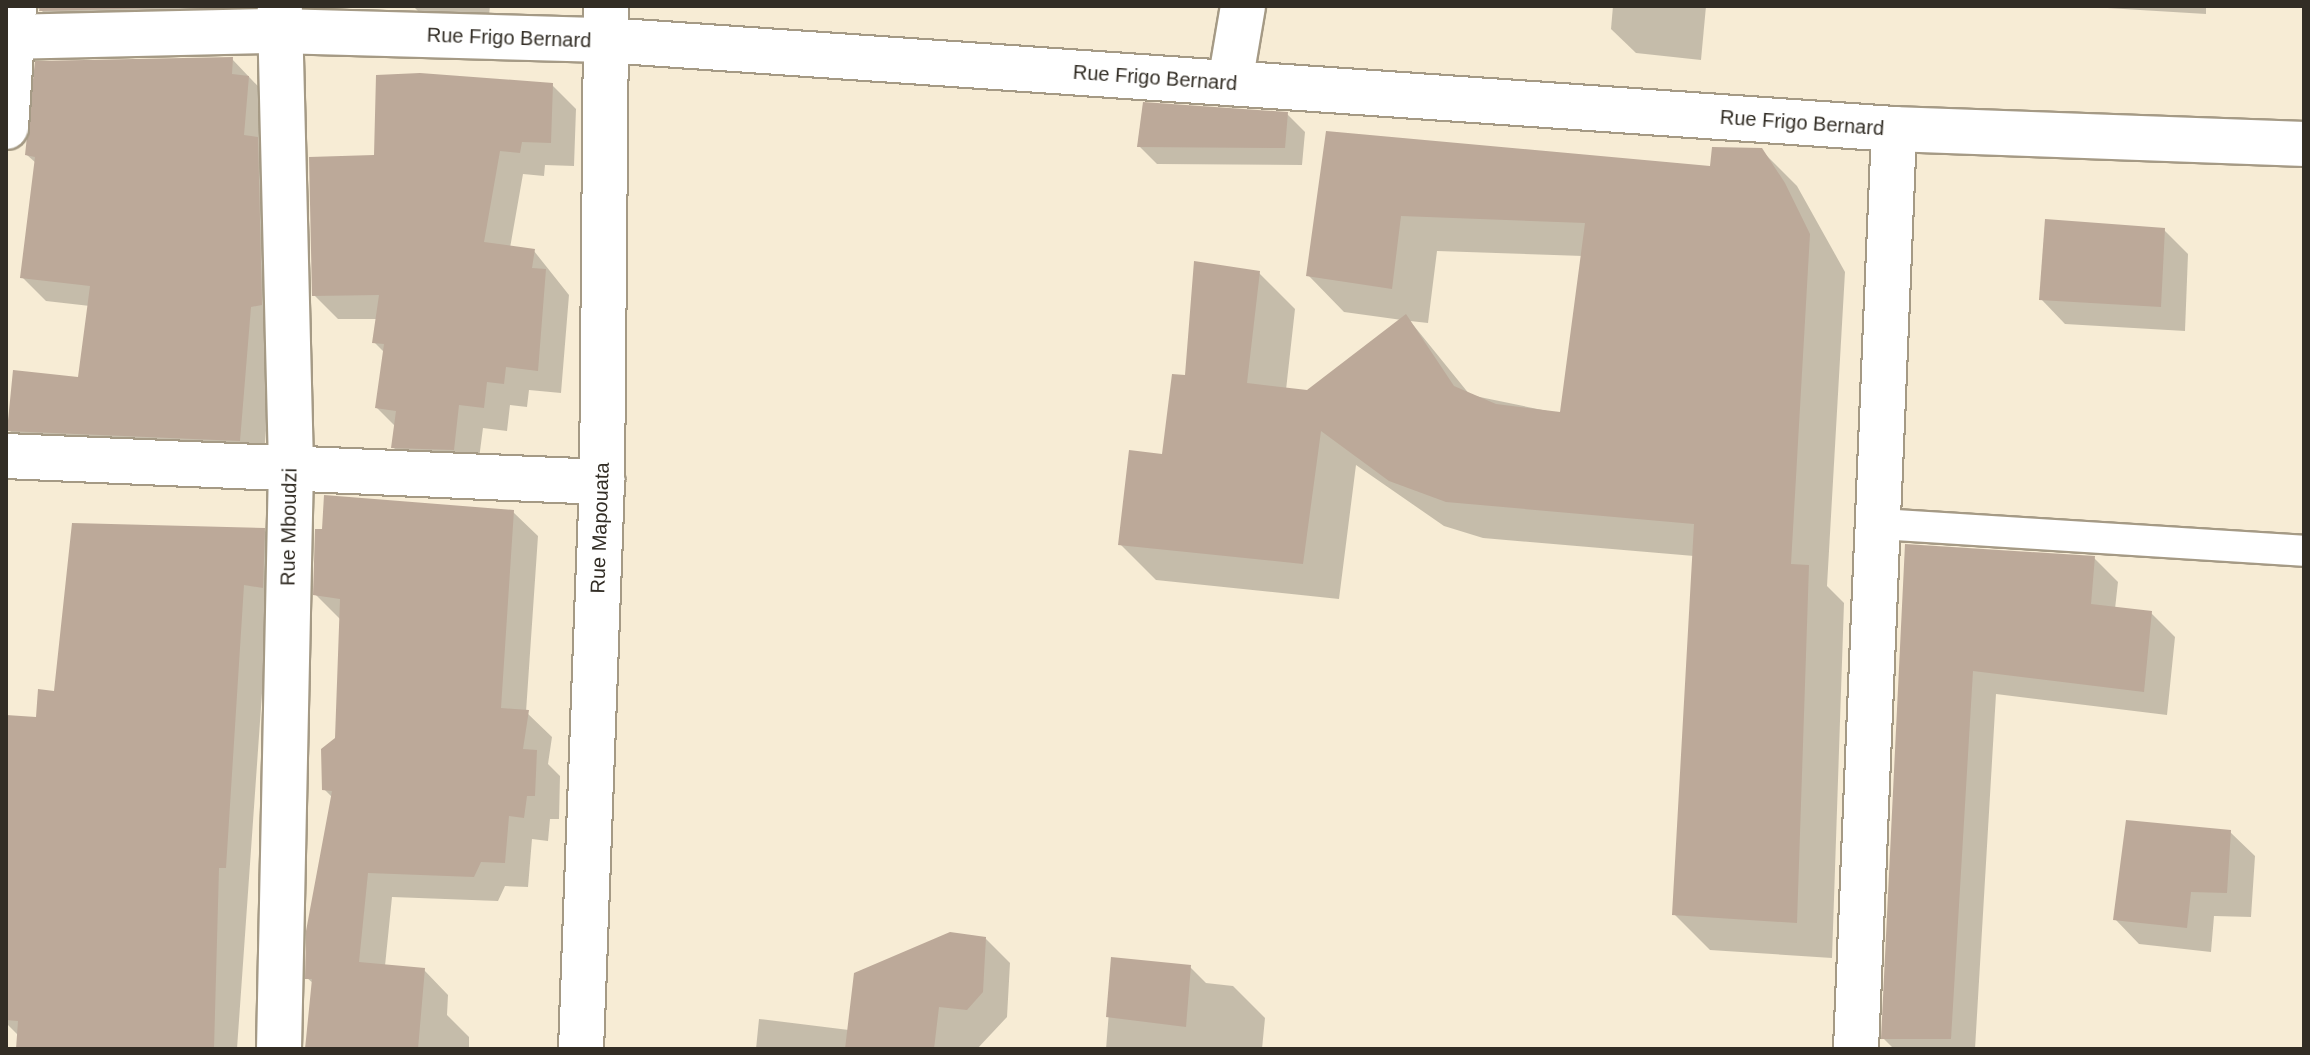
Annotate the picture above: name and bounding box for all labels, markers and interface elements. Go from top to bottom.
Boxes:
street label: Rue Frigo Bernard [426,23,592,53]
street label: Rue Frigo Bernard [1072,60,1238,96]
street label: Rue Frigo Bernard [1719,105,1885,141]
street label: Rue Mapouata [586,462,614,594]
street label: Rue Mboudzi [276,468,302,586]

